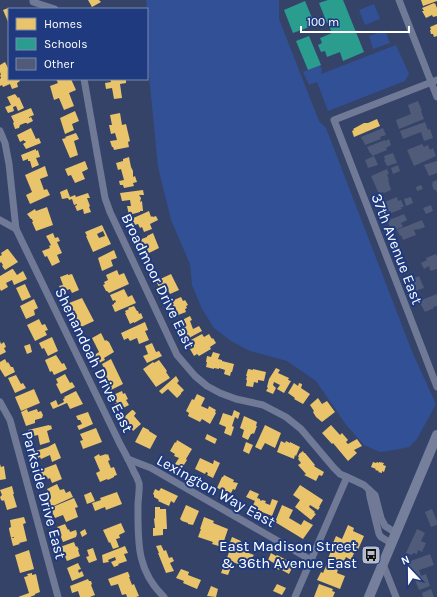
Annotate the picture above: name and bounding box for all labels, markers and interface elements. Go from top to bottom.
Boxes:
legend [8,8,148,80]
scale bar [301,8,409,34]
text: 100 m [307,15,339,29]
text: Homes [44,17,82,31]
text: Schools [44,37,87,51]
text: Other [44,57,75,71]
street label: 37th Avenue East [368,191,427,307]
street label: Broadmoor Drive East [117,210,199,352]
street label: Shenandoah Drive East [51,285,137,436]
street label: Parkside Drive East [18,429,70,561]
street label: Lexington Way East [154,451,279,531]
place label: East Madison Street & 36th Avenue East [219,537,357,572]
bus stop icon: East Madison Street & 36th Avenue East [360,544,382,566]
north arrow [389,549,429,589]
text: N [399,553,412,568]

